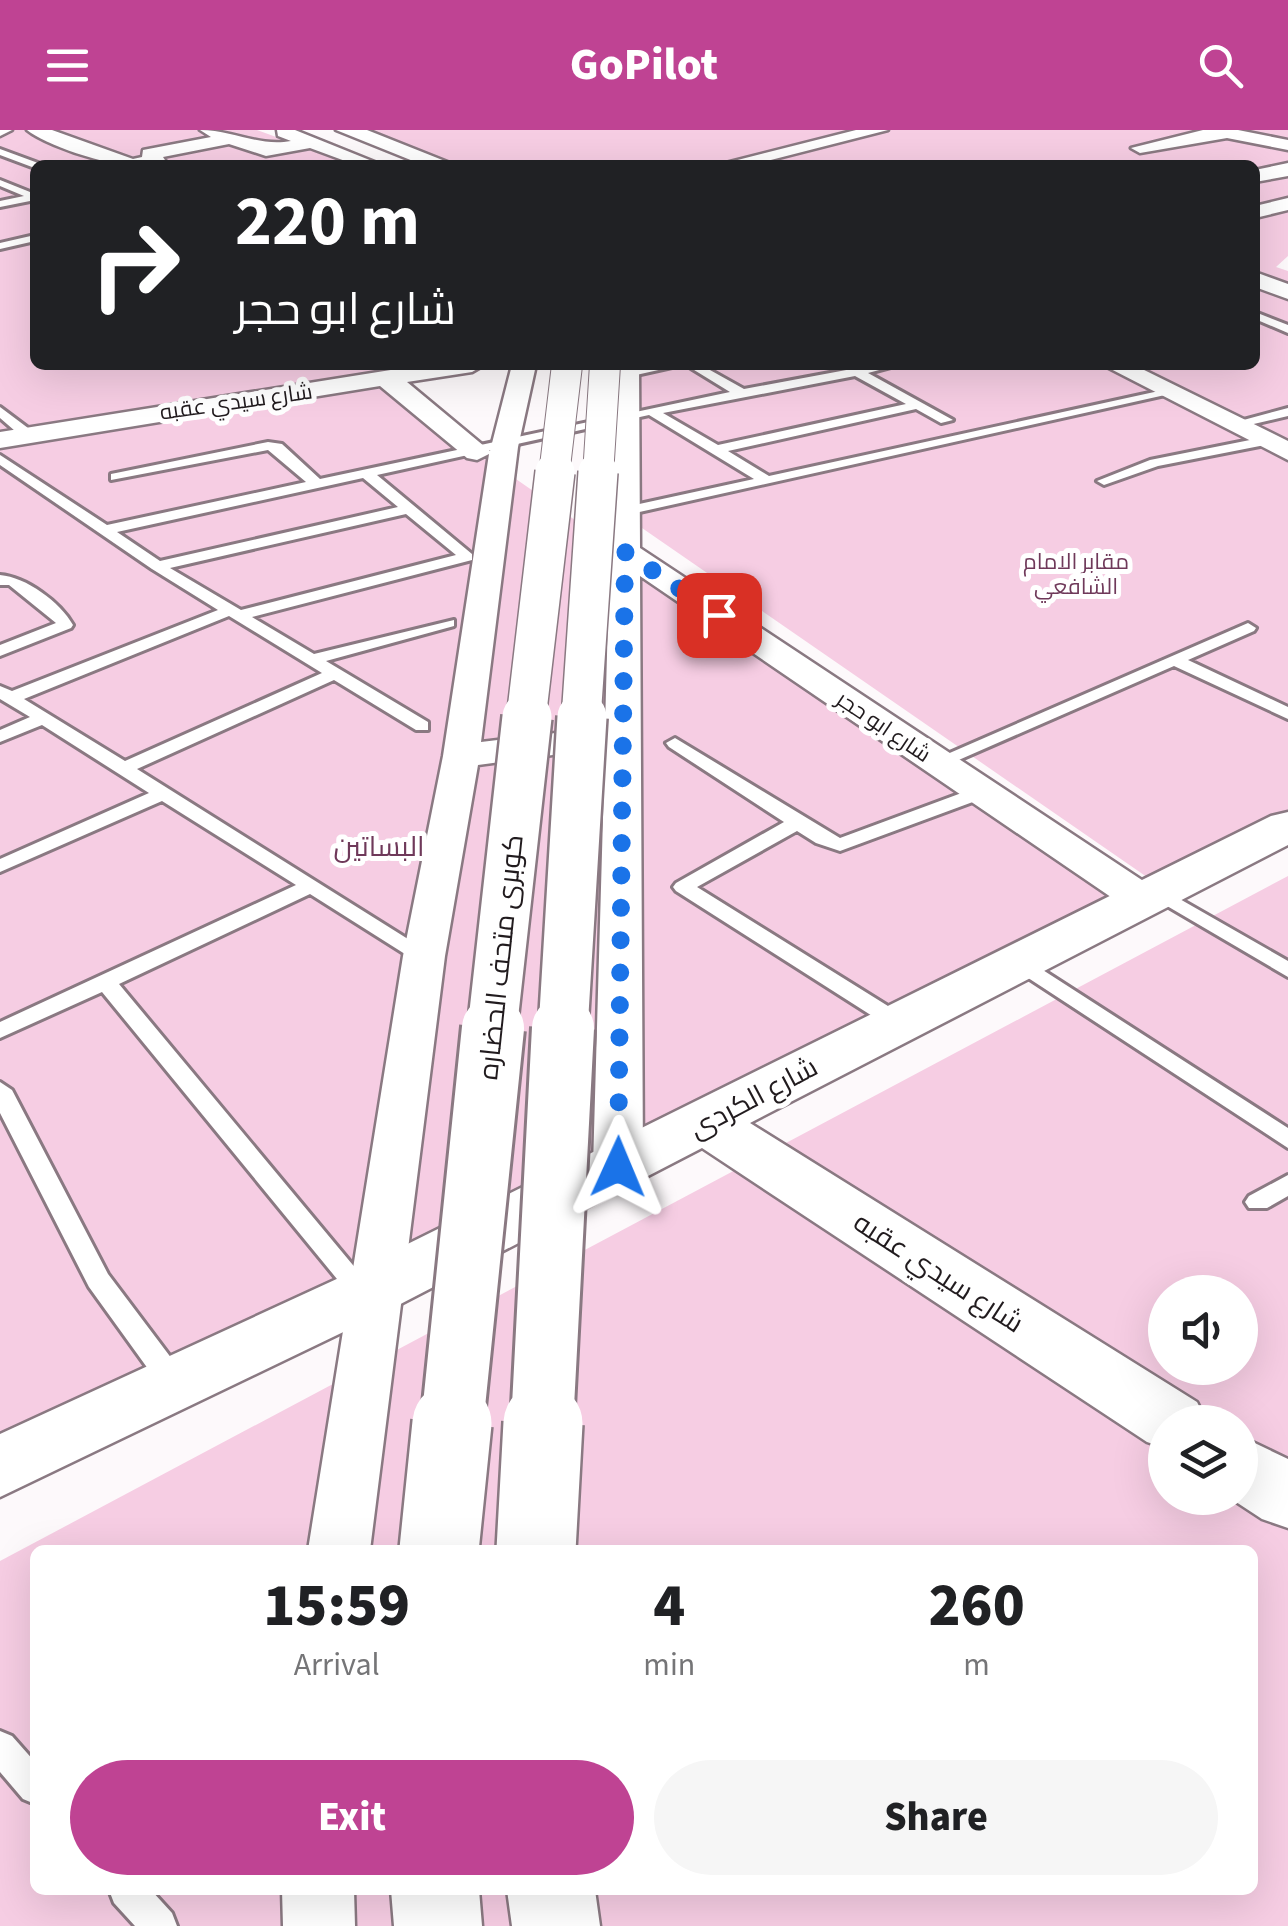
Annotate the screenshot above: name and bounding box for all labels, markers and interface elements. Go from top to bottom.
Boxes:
text: GoPilot [570,33,718,97]
icon: menu [40,38,95,93]
icon: search [1193,38,1248,93]
text: 220 m [235,172,420,272]
icon: right [70,200,200,330]
text: شارع ابو حجر [235,278,456,342]
street label: شارع سيدي عقبه [158,375,315,429]
park label: مقابر الامام الشافعي [1023,546,1129,603]
pin [677,573,762,658]
icon: arrive [692,588,747,643]
street label: شارع ابو حجر [828,682,937,770]
park label: البساتين [333,827,425,867]
street label: كوبرى متحف الحضاره [468,832,534,1082]
street label: شارع الكردى [682,1047,825,1149]
position arrow [566,1115,670,1219]
street label: شارع سيدي عقبه [845,1203,1031,1344]
map controls [1148,1275,1258,1515]
button: sound [1148,1275,1258,1385]
button: layers [1148,1405,1258,1515]
text: 15:59 [263,1564,410,1649]
text: 4 [653,1564,685,1649]
text: 260 [929,1564,1025,1649]
text: Arrival [294,1642,380,1688]
text: min [643,1642,695,1688]
text: m [963,1642,990,1688]
button: Exit [70,1760,634,1875]
button: Share [654,1760,1218,1875]

